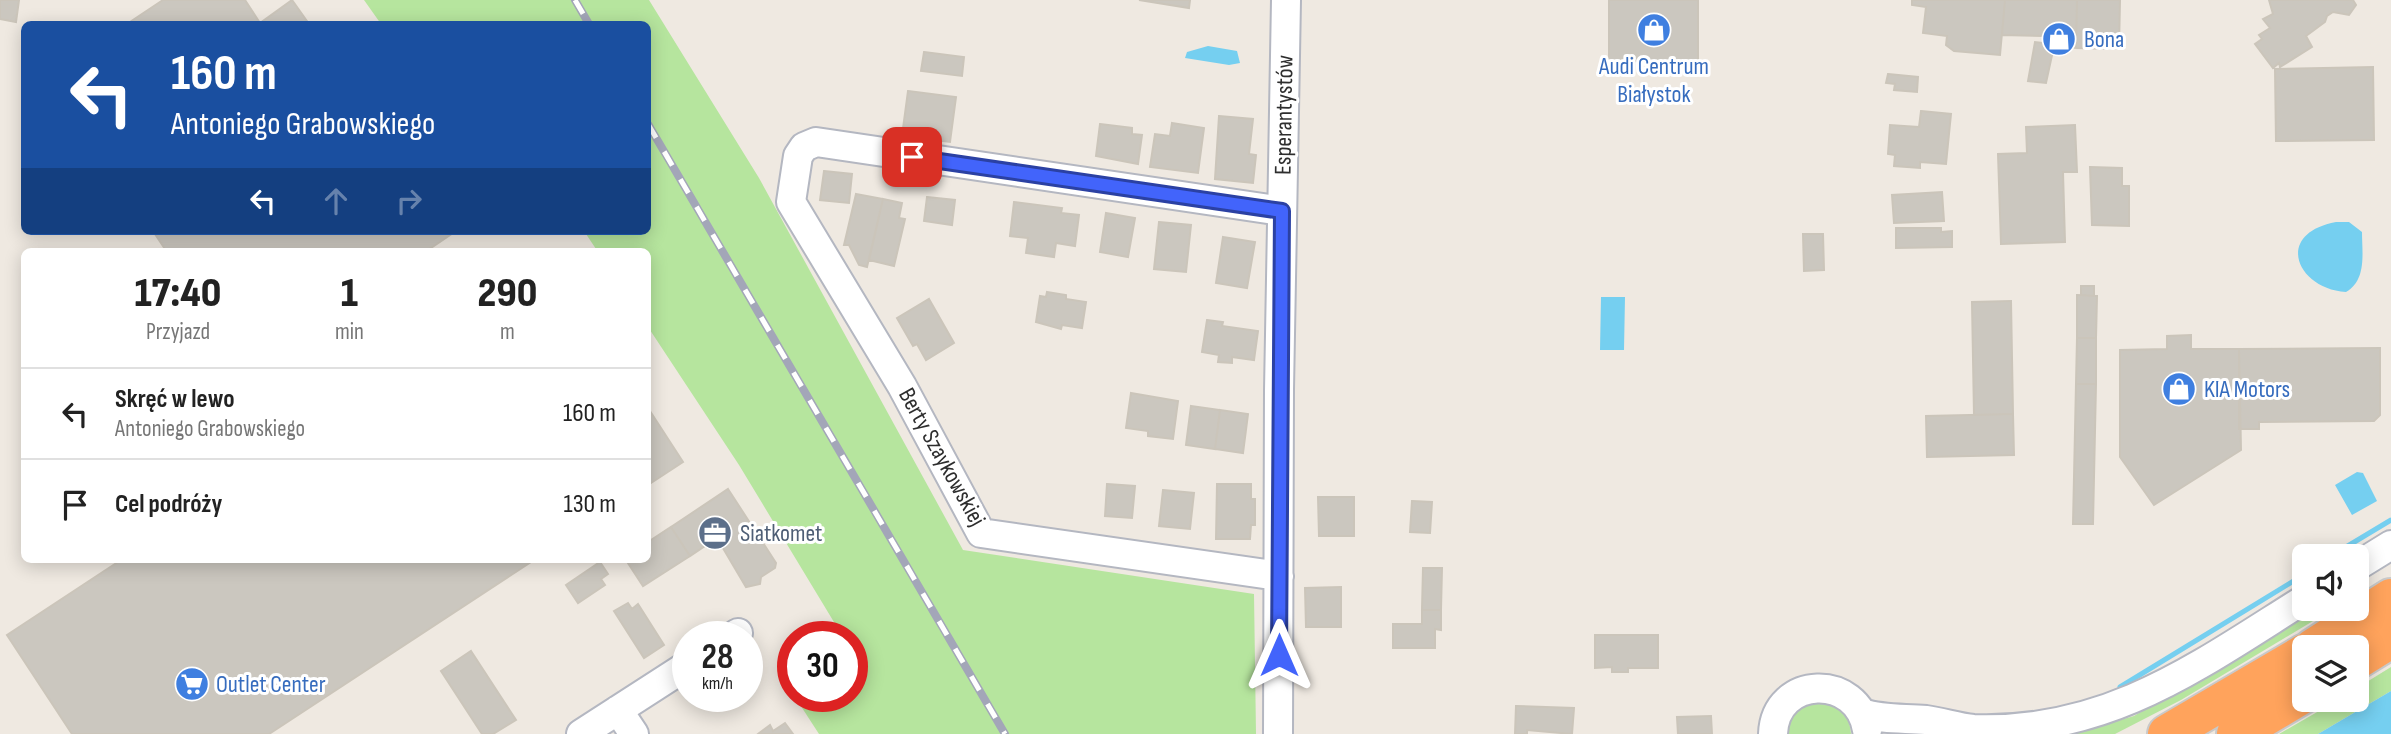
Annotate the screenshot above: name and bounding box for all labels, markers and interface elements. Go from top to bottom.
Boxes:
shop icon: Audi Centrum Białystok [1635,11,1673,49]
shop icon: Bona [2040,20,2078,58]
place label: Bona [2084,25,2124,54]
text: 160 m [171,45,277,104]
icon: left [56,49,147,140]
place label: Audi Centrum Białystok [1598,52,1709,109]
street label: Esperantystów [1268,55,1300,175]
text: Antoniego Grabowskiego [171,105,435,144]
pin [882,127,942,187]
icon: arrive [893,138,931,176]
icon: left [244,182,282,220]
icon: ahead [317,182,355,220]
icon: right [390,182,428,220]
text: 17:40 [135,268,221,319]
text: 1 [341,268,358,319]
text: 290 [477,268,537,319]
text: Przyjazd [146,318,210,346]
text: min [335,318,364,346]
text: m [500,318,515,346]
shop icon: KIA Motors [2160,370,2198,408]
place label: KIA Motors [2204,375,2290,404]
street label: Berty Szaykowskiej [892,383,992,531]
text: Skręć w lewo [115,384,235,415]
icon: left [56,395,94,433]
text: 160 m [563,398,616,429]
text: Antoniego Grabowskiego [115,415,305,443]
icon: arrive [56,486,94,524]
text: Cel podróży [115,489,222,520]
text: 130 m [564,489,616,520]
office icon: Siatkomet [696,514,734,552]
place label: Siatkomet [740,519,822,548]
map controls [2292,544,2369,712]
button: sound [2292,544,2369,621]
position arrow [1242,618,1316,692]
speed limit sign: 30 [777,621,868,712]
button: layers [2292,635,2369,712]
text: 28 [702,636,733,679]
supermarket icon: Outlet Center [173,665,211,703]
place label: Outlet Center [216,670,326,699]
text: km/h [702,673,733,694]

